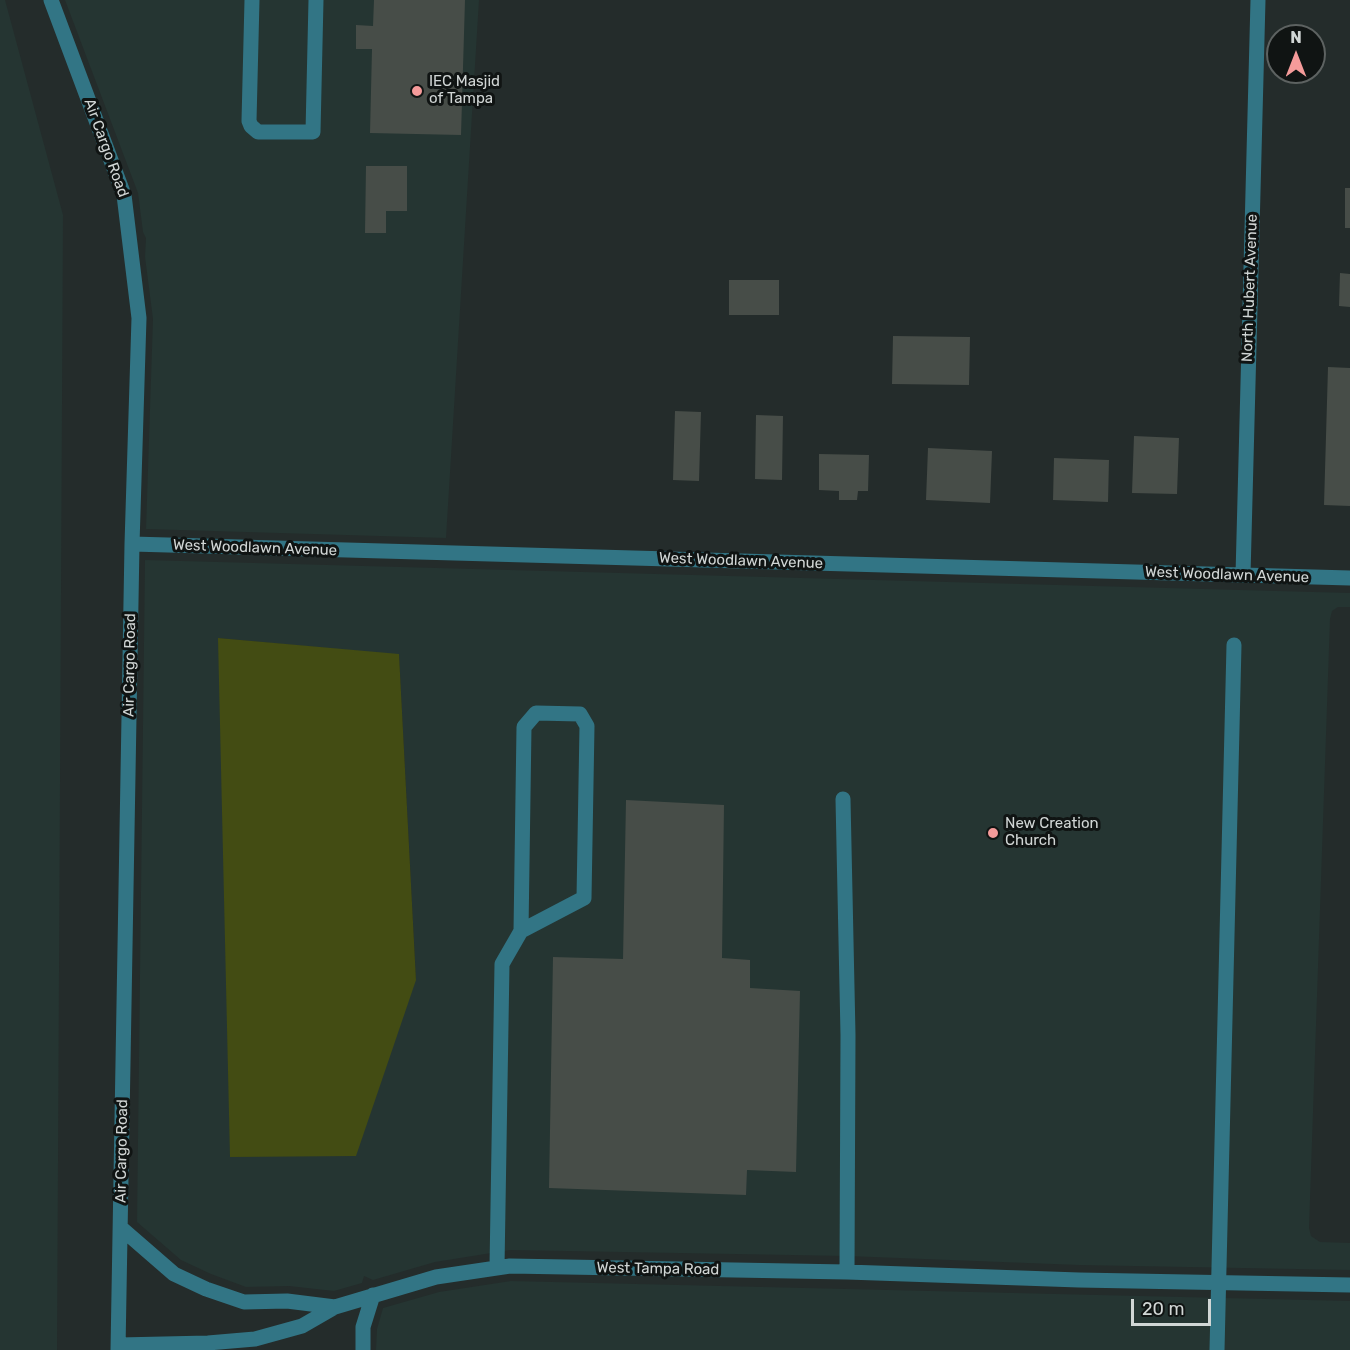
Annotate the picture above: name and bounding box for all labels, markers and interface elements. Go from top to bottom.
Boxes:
north arrow [1266,24,1326,84]
text: N [1290,28,1302,47]
place label: IEC Masjid of Tampa [429,73,500,108]
marker: IEC Masjid of Tampa [410,84,424,98]
street label: Air Cargo Road [80,96,132,200]
street label: North Hubert Avenue [1238,214,1262,362]
street label: West Woodlawn Avenue [173,536,337,560]
street label: West Woodlawn Avenue [659,549,823,573]
street label: West Woodlawn Avenue [1145,563,1309,587]
street label: Air Cargo Road [120,613,140,717]
place label: New Creation Church [1005,815,1099,850]
marker: New Creation Church [986,826,1000,840]
street label: Air Cargo Road [112,1099,132,1203]
street label: West Tampa Road [597,1259,719,1279]
scale bar [1134,1287,1214,1325]
text: 20 m [1142,1298,1184,1320]

